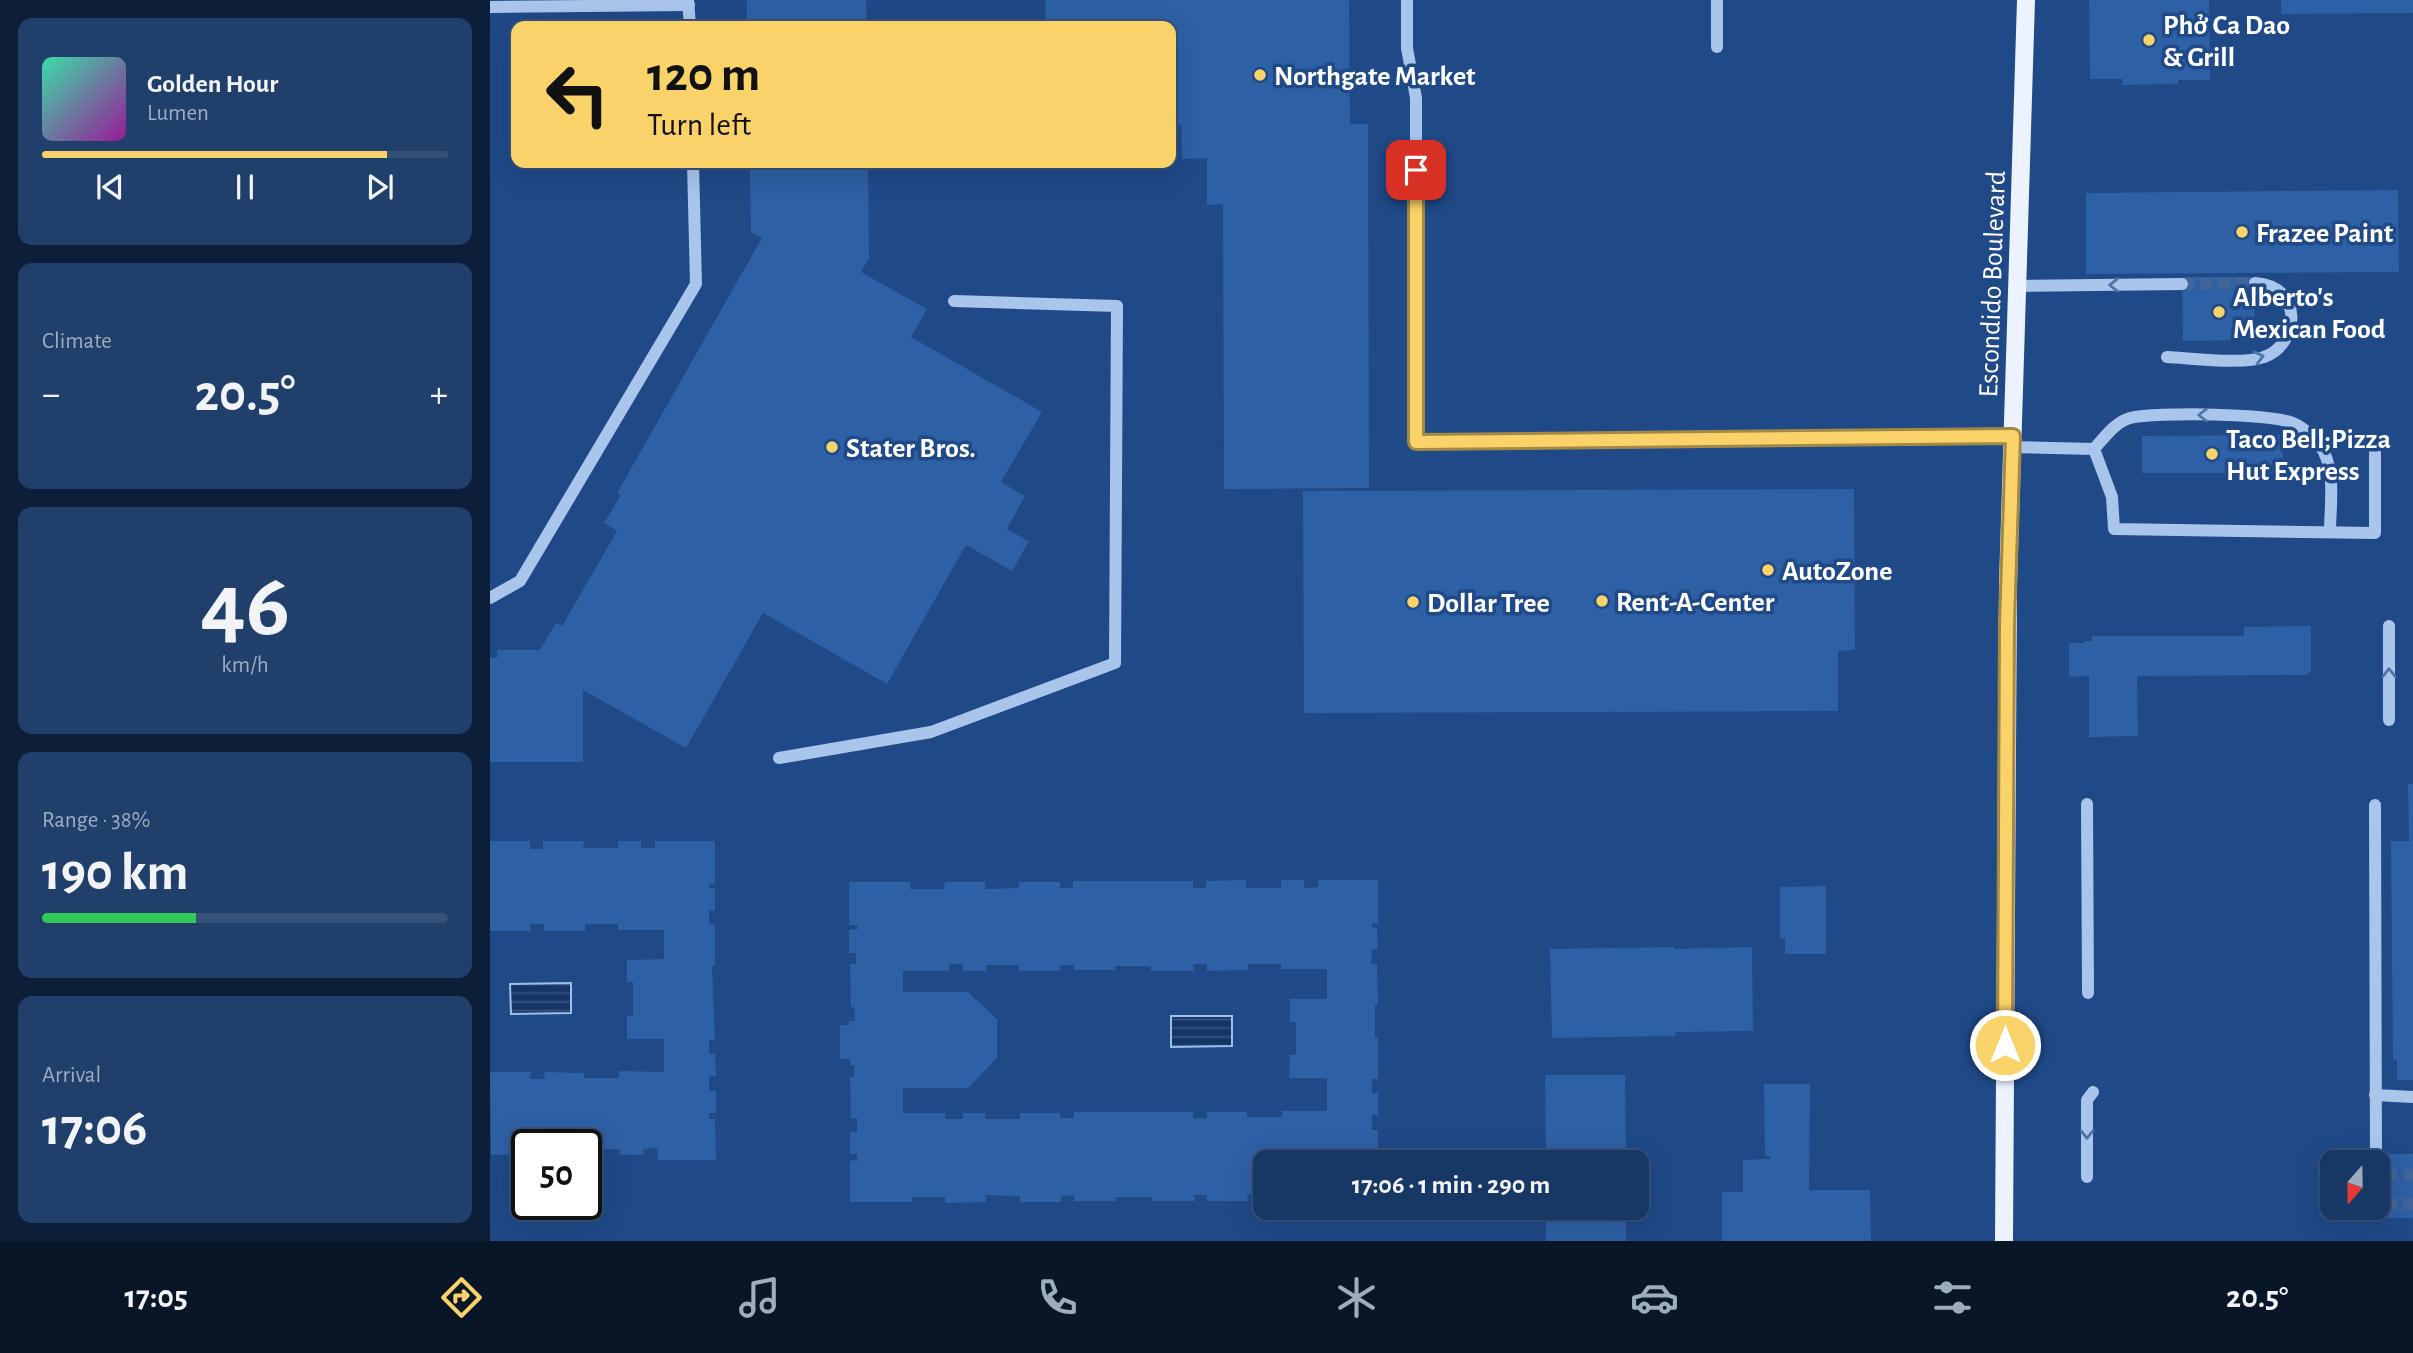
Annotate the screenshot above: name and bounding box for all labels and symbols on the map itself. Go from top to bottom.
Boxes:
place label: Phở Ca Dao & Grill [2163,12,2290,72]
marker: Phở Ca Dao & Grill [2141,32,2157,48]
place label: Northgate Market [1274,63,1476,91]
marker: Northgate Market [1252,67,1268,83]
pin [1386,140,1446,200]
street label: Escondido Boulevard [1975,170,2011,398]
place label: Frazee Paint [2256,220,2394,248]
marker: Frazee Paint [2234,224,2250,240]
one-way arrow [2108,277,2119,293]
place label: Alberto's Mexican Food [2233,284,2386,344]
marker: Alberto's Mexican Food [2211,304,2227,320]
one-way arrow [2253,351,2265,365]
one-way arrow [2198,408,2209,423]
place label: Taco Bell;Pizza Hut Express [2226,426,2391,486]
place label: Stater Bros. [846,435,976,463]
marker: Stater Bros. [824,439,840,455]
marker: Taco Bell;Pizza Hut Express [2204,446,2220,462]
place label: AutoZone [1782,558,1892,586]
marker: AutoZone [1760,562,1776,578]
place label: Rent-A-Center [1616,589,1775,617]
place label: Dollar Tree [1427,590,1550,618]
marker: Rent-A-Center [1594,593,1610,609]
marker: Dollar Tree [1405,594,1421,610]
one-way arrow [2381,667,2397,678]
position arrow [1968,1008,2042,1082]
speed limit sign: 50 [511,1129,602,1220]
one-way arrow [2079,1129,2095,1140]
north arrow [2320,1150,2390,1220]

